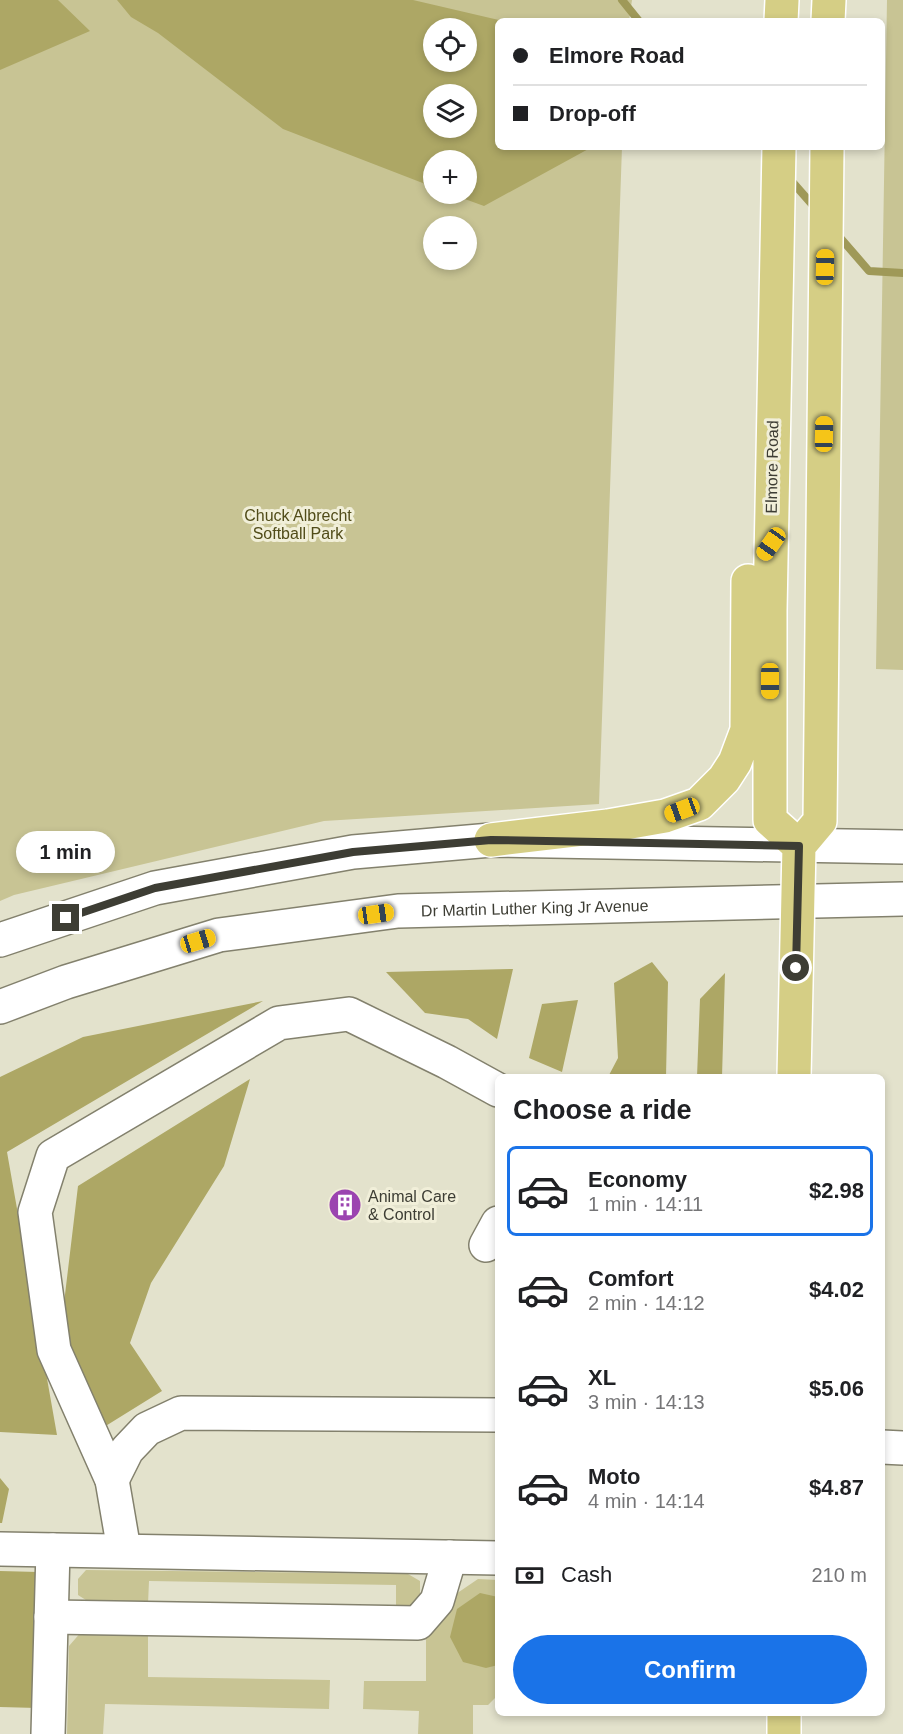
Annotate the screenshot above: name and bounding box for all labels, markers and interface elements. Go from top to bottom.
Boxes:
map controls [423,18,477,270]
button: locate [423,18,477,72]
text: Elmore Road [549,43,685,68]
button: layers [423,84,477,138]
text: Drop-off [549,101,636,126]
button: + [423,150,477,204]
button: − [423,216,477,270]
car [816,249,834,285]
car [815,416,833,452]
street label: Elmore Road [763,420,781,514]
park label: Chuck Albrecht Softball Park [244,507,352,542]
car [753,524,789,564]
car [761,663,779,699]
car [662,795,702,825]
callout: 1 min [16,831,116,873]
text: 1 min [39,841,92,863]
street label: Dr Martin Luther King Jr Avenue [421,897,649,919]
car [357,903,395,925]
route end [52,904,79,931]
car [178,927,218,955]
route start [782,954,809,981]
text: Choose a ride [513,1095,692,1125]
icon: car [516,1164,570,1218]
text: Economy [588,1167,687,1192]
text: $2.98 [809,1178,864,1203]
building icon: Animal Care & Control [327,1187,363,1223]
place label: Animal Care & Control [368,1188,456,1223]
text: 1 min · 14:11 [588,1193,703,1215]
icon: car [516,1263,570,1317]
text: Comfort [588,1266,674,1291]
text: $4.02 [809,1277,864,1302]
text: 2 min · 14:12 [588,1292,705,1314]
icon: car [516,1362,570,1416]
text: XL [588,1365,616,1390]
text: $5.06 [809,1376,864,1401]
text: 3 min · 14:13 [588,1391,705,1413]
icon: car [516,1461,570,1515]
text: Moto [588,1464,641,1489]
text: $4.87 [809,1475,864,1500]
text: 4 min · 14:14 [588,1490,705,1512]
icon: cash [513,1559,546,1592]
text: Cash [561,1562,612,1587]
text: 210 m [811,1564,867,1586]
button: Confirm [513,1635,867,1704]

